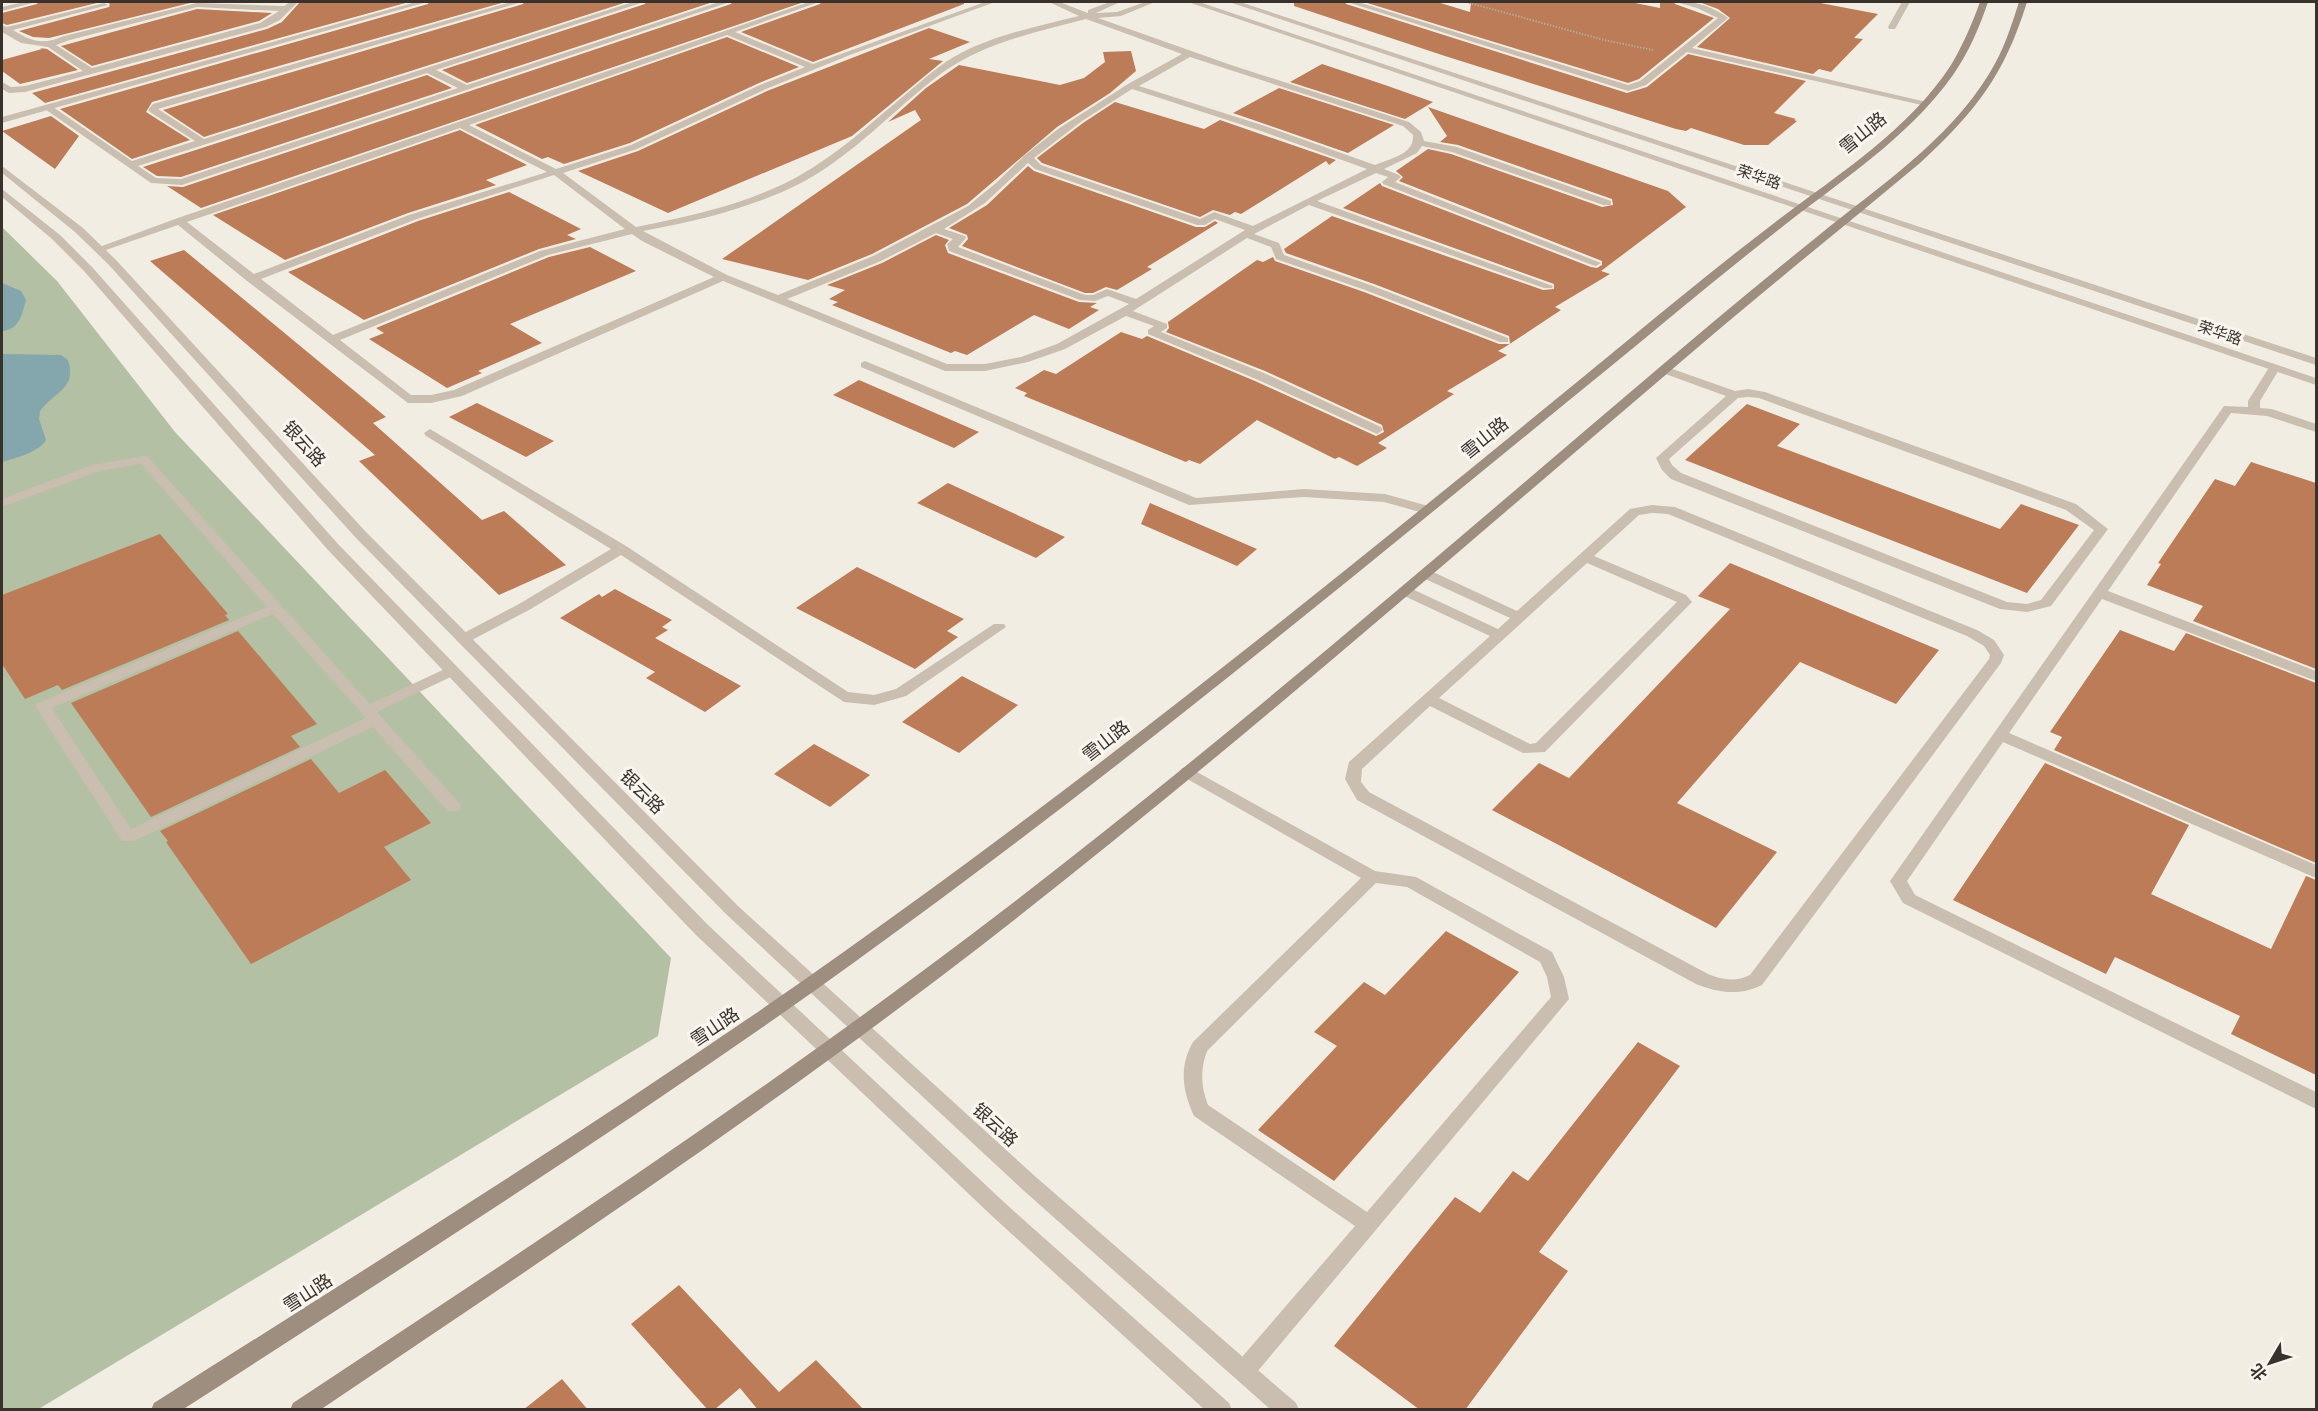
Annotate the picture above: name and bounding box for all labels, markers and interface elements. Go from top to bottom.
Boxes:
street label: 雪山路 [1835,107,1890,157]
street label: 荣华路 [1735,161,1783,192]
street label: 荣华路 [2196,317,2244,348]
street label: 雪山路 [1457,412,1512,462]
street label: 银云路 [279,417,330,470]
street label: 雪山路 [1078,716,1133,765]
street label: 银云路 [617,765,669,817]
street label: 雪山路 [686,1003,742,1050]
street label: 银云路 [969,1099,1022,1150]
street label: 雪山路 [279,1269,336,1315]
north arrow [2240,1333,2300,1393]
text: 北 [2246,1361,2270,1384]

